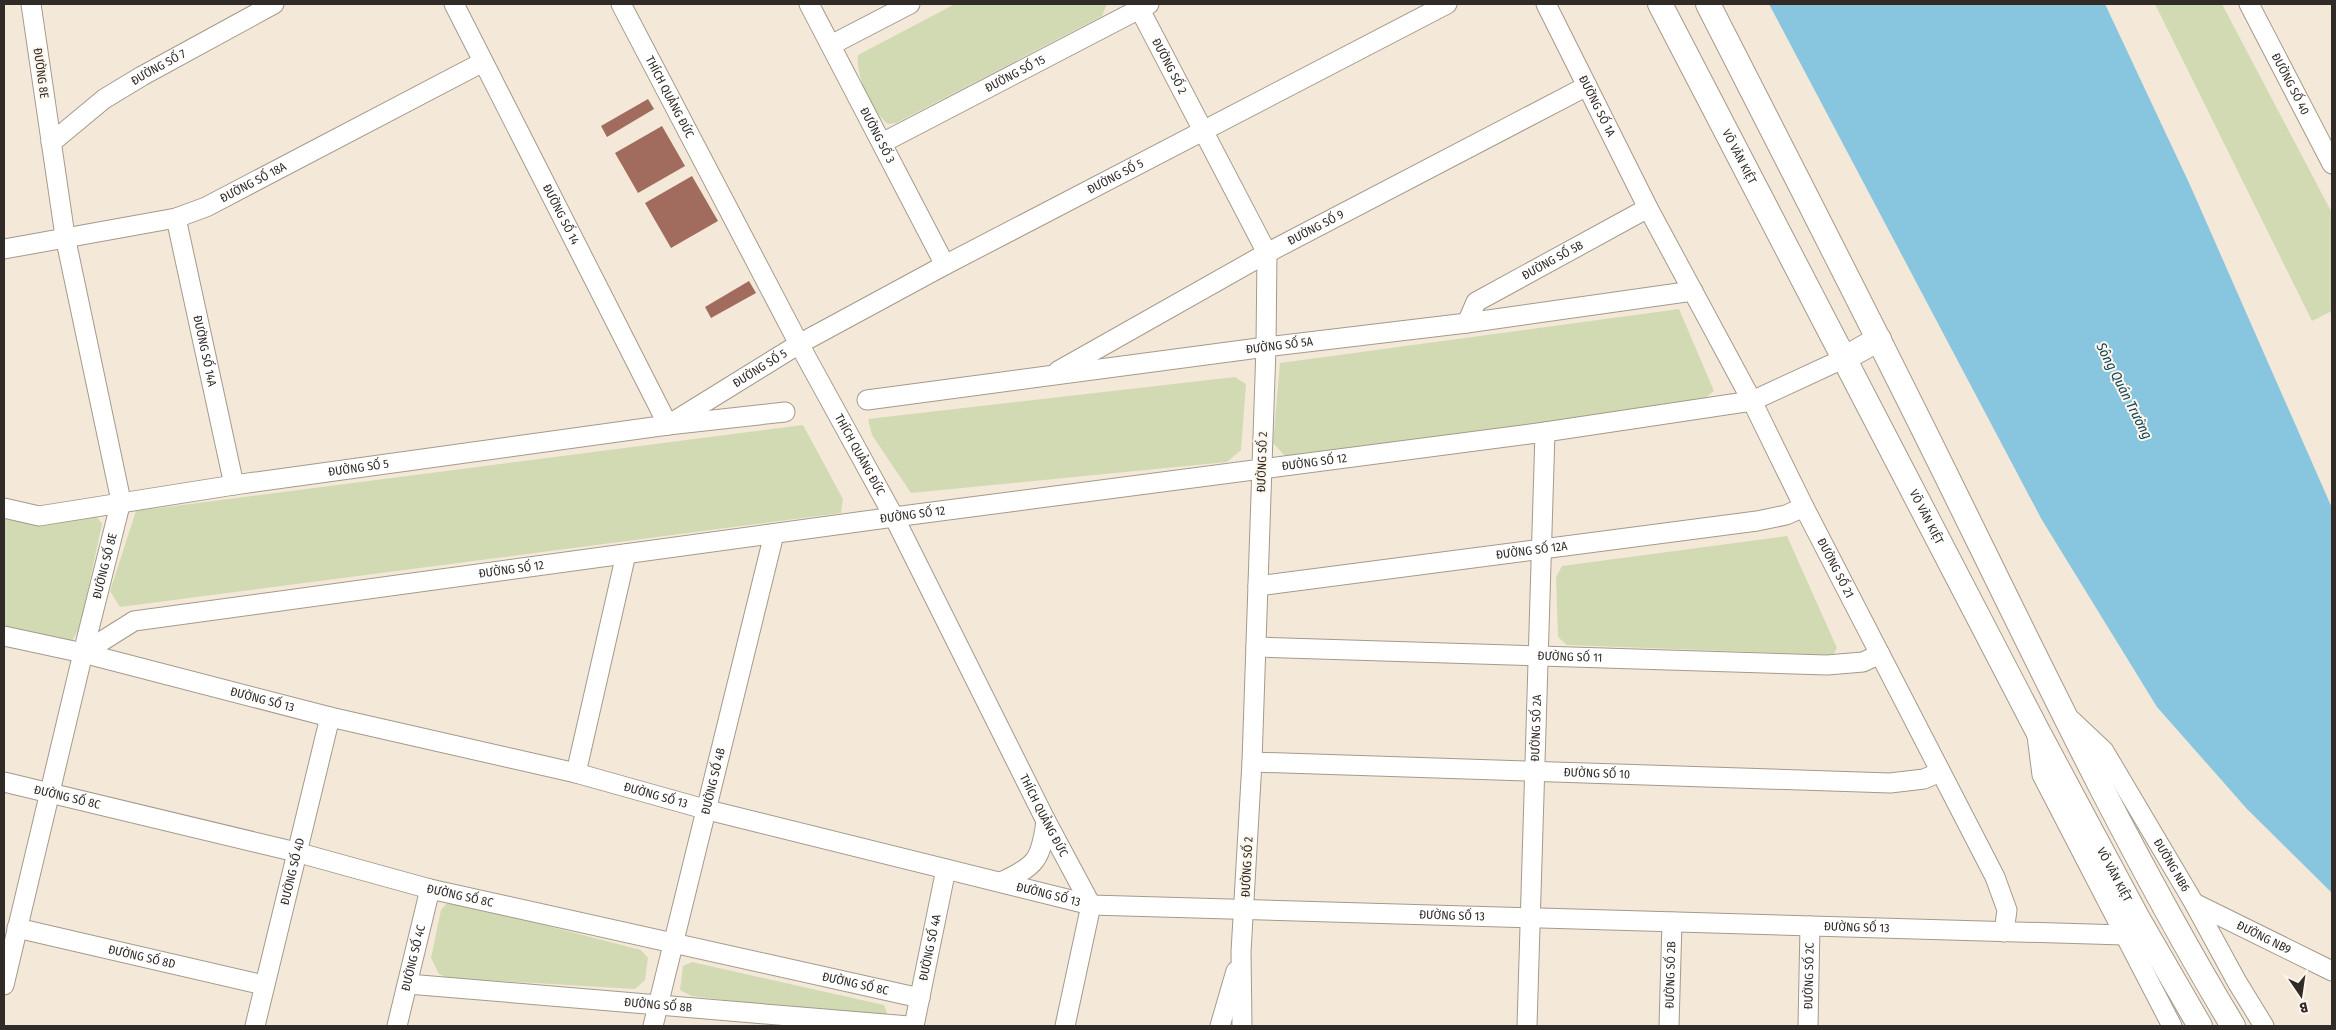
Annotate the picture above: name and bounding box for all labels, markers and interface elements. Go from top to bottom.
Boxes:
street label: ĐƯỜNG SỐ 2 [1149,36,1190,96]
street label: ĐƯỜNG SỐ 7 [128,46,188,88]
street label: ĐƯỜNG 8E [31,47,53,100]
street label: ĐƯỜNG SỐ 40 [2269,51,2312,117]
street label: ĐƯỜNG SỐ 15 [983,52,1048,95]
street label: THÍCH QUẢNG ĐỨC [642,54,697,140]
street label: ĐƯỜNG SỐ 1A [1576,73,1618,139]
street label: ĐƯỜNG SỐ 3 [857,105,898,166]
street label: VÕ VĂN KIỆT [1719,127,1759,187]
street label: ĐƯỜNG SỐ 5 [1085,156,1146,197]
street label: ĐƯỜNG SỐ 18A [218,159,289,205]
street label: ĐƯỜNG SỐ 14 [540,182,582,247]
street label: ĐƯỜNG SỐ 9 [1285,207,1346,248]
street label: ĐƯỜNG SỐ 5B [1519,238,1586,283]
street label: ĐƯỜNG SỐ 14A [190,314,220,388]
street label: ĐƯỜNG SỐ 5A [1245,333,1314,357]
water label: Sông Quán Trường [2092,339,2156,442]
street label: ĐƯỜNG SỐ 5 [730,346,790,390]
street label: THÍCH QUẢNG ĐỨC [832,412,888,498]
street label: ĐƯỜNG SỐ 2 [1251,431,1270,493]
street label: ĐƯỜNG SỐ 12 [1281,450,1348,473]
street label: ĐƯỜNG SỐ 5 [327,455,390,479]
street label: VÕ VĂN KIỆT [1906,487,1947,547]
street label: ĐƯỜNG SỐ 12 [879,502,946,526]
street label: ĐƯỜNG SỐ 8E [90,531,120,600]
street label: ĐƯỜNG SỐ 21 [1814,536,1857,600]
street label: ĐƯỜNG SỐ 12A [1495,538,1569,562]
street label: ĐƯỜNG SỐ 12 [478,557,545,581]
street label: ĐƯỜNG SỐ 11 [1537,647,1602,665]
street label: ĐƯỜNG SỐ 13 [229,684,296,714]
street label: ĐƯỜNG SỐ 2A [1526,694,1544,762]
street label: ĐƯỜNG SỐ 4B [698,746,728,816]
street label: ĐƯỜNG SỐ 10 [1563,764,1630,781]
street label: THÍCH QUẢNG ĐỨC [1017,772,1071,859]
street label: ĐƯỜNG SỐ 13 [622,780,689,811]
street label: ĐƯỜNG SỐ 8C [33,782,102,812]
street label: ĐƯỜNG SỐ 2 [1235,836,1256,898]
street label: ĐƯỜNG NB6 [2151,836,2193,894]
street label: ĐƯỜNG SỐ 4D [278,837,307,906]
street label: VÕ VĂN KIỆT [2094,845,2135,905]
street label: ĐƯỜNG SỐ 13 [1015,880,1082,909]
street label: ĐƯỜNG SỐ 8C [425,881,495,910]
street label: ĐƯỜNG SỐ 13 [1419,906,1485,923]
street label: ĐƯỜNG SỐ 4A [916,912,944,982]
street label: ĐƯỜNG SỐ 13 [1824,918,1890,935]
street label: ĐƯỜNG NB9 [2235,918,2294,957]
street label: ĐƯỜNG SỐ 4C [399,923,428,992]
street label: ĐƯỜNG SỐ 2B [1661,941,1678,1009]
street label: ĐƯỜNG SỐ 8D [107,942,177,971]
street label: ĐƯỜNG SỐ 2C [1799,942,1817,1010]
street label: ĐƯỜNG SỐ 8C [821,969,890,998]
north arrow [2276,970,2326,1020]
street label: ĐƯỜNG SỐ 8B [624,995,693,1015]
text: B [2298,998,2310,1016]

